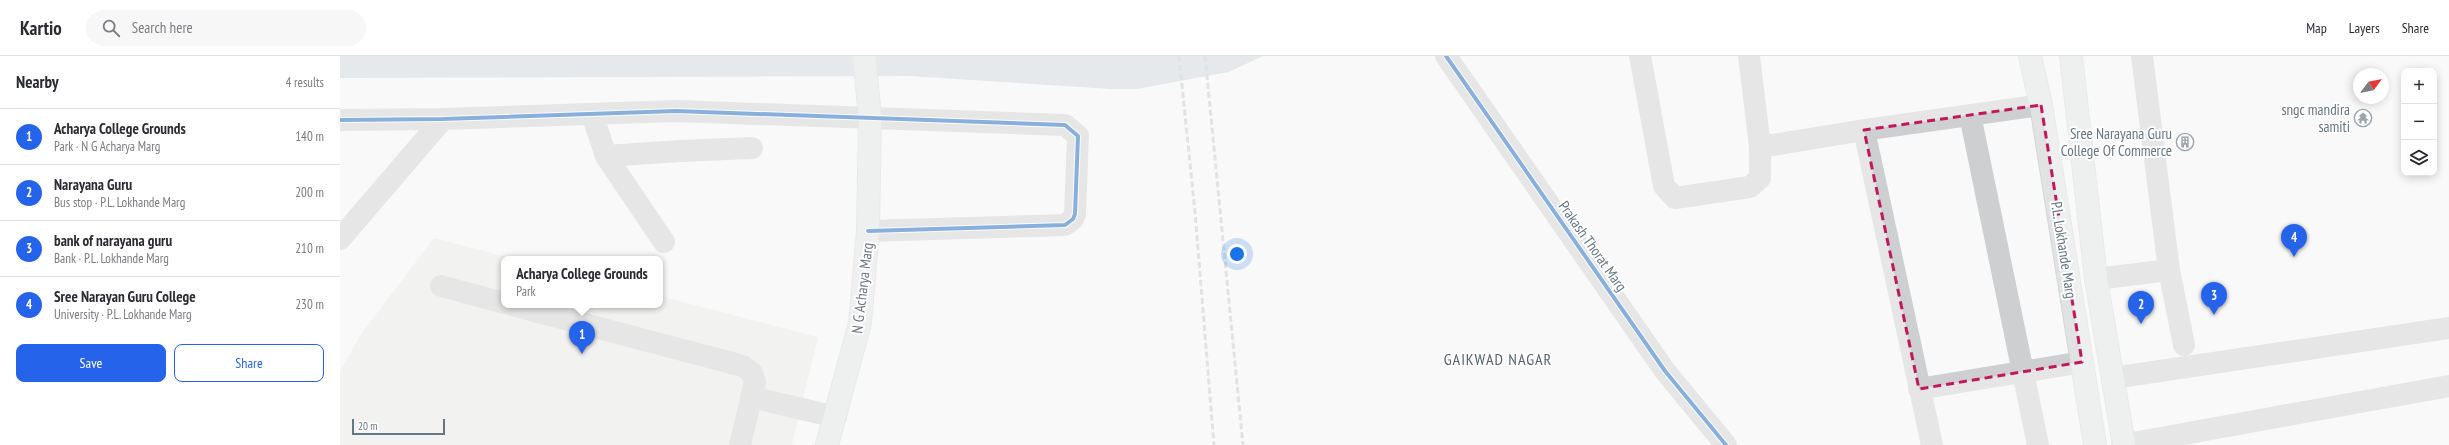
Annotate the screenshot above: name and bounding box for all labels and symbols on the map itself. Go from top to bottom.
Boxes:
north arrow [2353,68,2389,104]
place label: sngc mandira samiti [2281,100,2350,136]
temple icon: sngc mandira samiti [2353,108,2373,128]
place label: Sree Narayana Guru College Of Commerce [2061,124,2172,160]
building icon: Sree Narayana Guru College Of Commerce [2175,132,2195,152]
street label: Prakash Thorat Marg [1555,197,1631,295]
street label: P.L. Lokhande Marg [2047,200,2081,300]
pin: 4 [2281,224,2307,257]
street label: N G Acharya Marg [847,242,877,334]
your location [1227,244,1247,264]
pin: 3 [2201,282,2227,315]
pin: 2 [2128,291,2154,324]
pin: 1 [569,321,595,354]
district label: GAIKWAD NAGAR [1444,349,1552,369]
scale bar [352,417,445,436]

